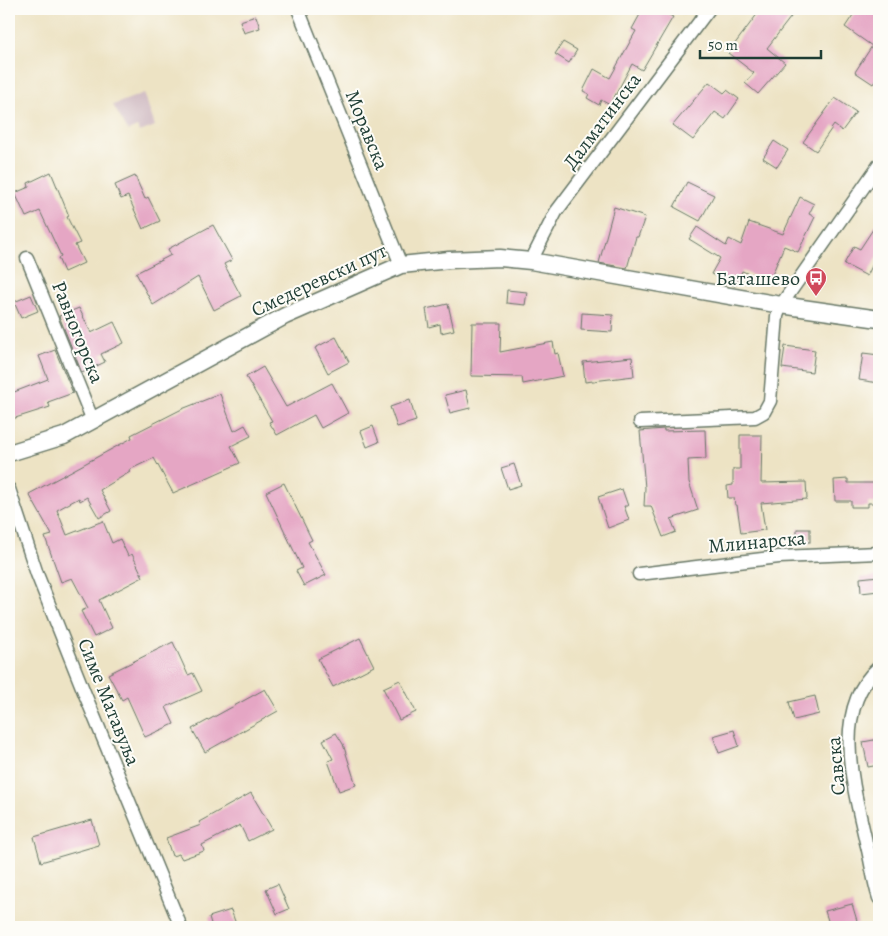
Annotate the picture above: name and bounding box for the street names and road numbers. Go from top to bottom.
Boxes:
street label: Далматинска [557,66,648,175]
street label: Моравска [339,86,395,175]
street label: Смедеревски пут [247,237,391,323]
street label: Равногорска [45,277,111,388]
street label: Млинарска [707,524,808,560]
street label: Симе Матавуља [71,634,147,770]
street label: Савска [820,735,852,797]

